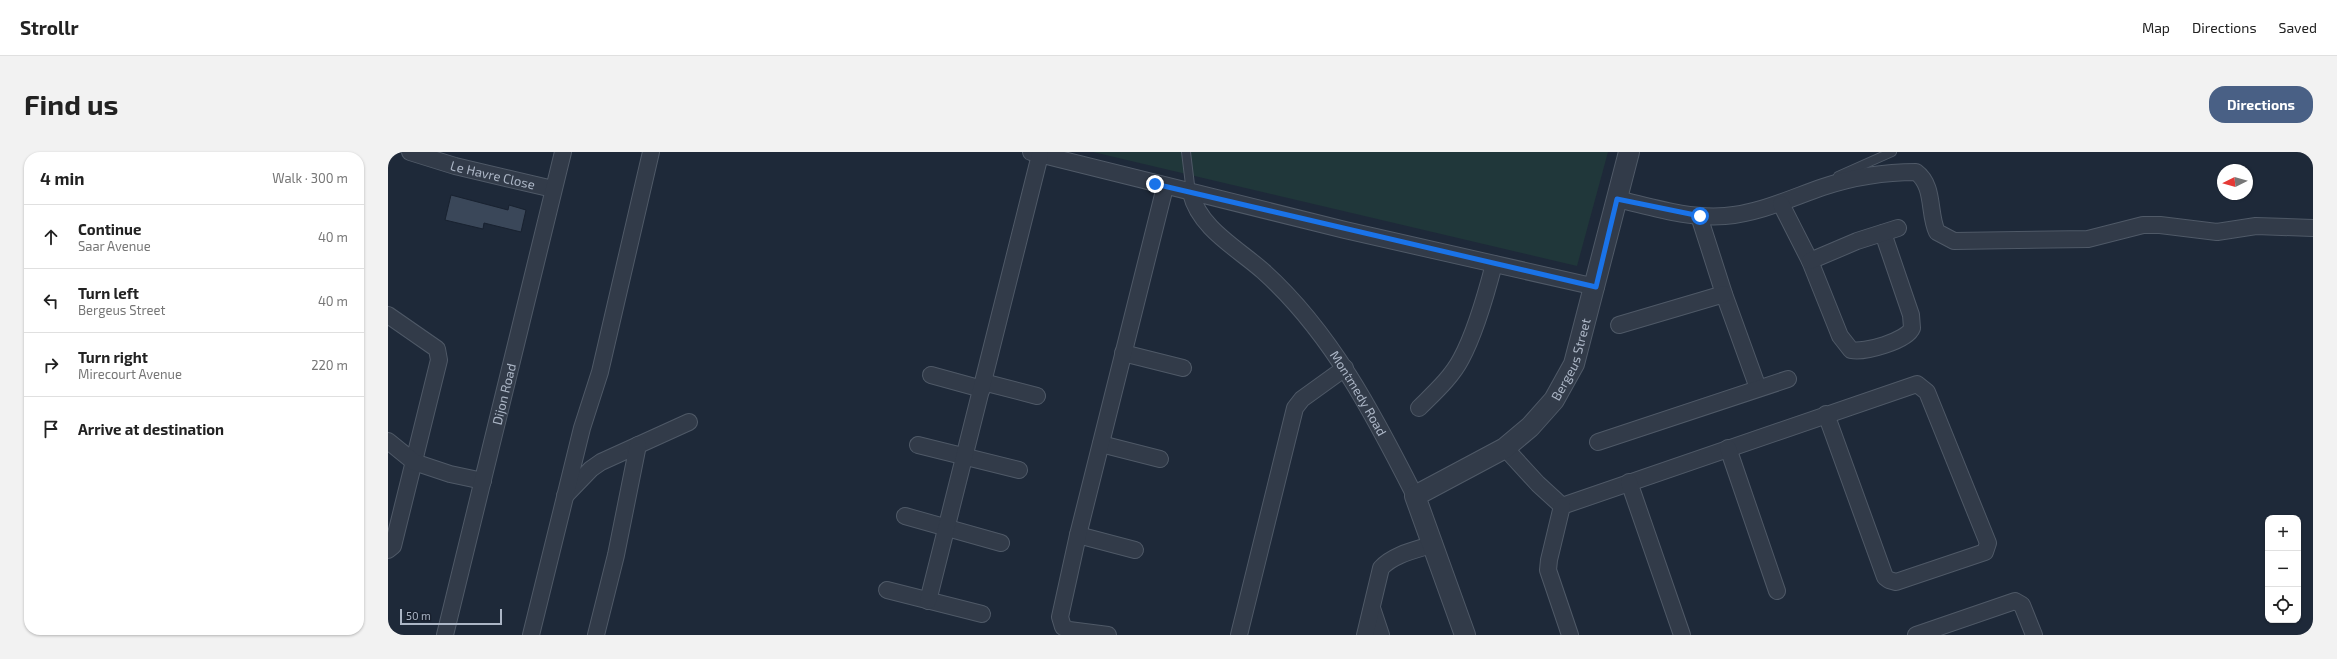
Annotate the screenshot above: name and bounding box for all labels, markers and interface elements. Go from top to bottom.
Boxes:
text: Strollr [20,16,79,39]
text: Map [2142,19,2170,36]
text: Directions [2192,19,2257,36]
text: Saved [2279,19,2317,36]
button: Directions [2209,86,2313,123]
text: Find us [24,87,118,121]
street label: Le Havre Close [448,157,537,193]
north arrow [2217,164,2253,200]
text: 4 min [40,168,84,188]
text: Walk · 300 m [272,170,348,186]
route end [1146,175,1164,193]
route start [1691,207,1709,225]
text: Continue [78,220,141,238]
icon: ahead [40,226,62,248]
text: 40 m [318,229,348,245]
text: Saar Avenue [78,238,151,254]
text: Turn left [78,284,139,302]
icon: left [40,290,62,312]
text: 40 m [318,293,348,309]
text: Bergeus Street [78,302,165,318]
street label: Bergeus Street [1547,316,1594,403]
text: Turn right [78,348,148,366]
street label: Montmedy Road [1327,348,1390,439]
icon: right [40,354,62,376]
text: 220 m [311,357,348,373]
street label: Dijon Road [489,362,519,427]
text: Mirecourt Avenue [78,366,182,382]
icon: arrive [40,418,62,440]
text: Arrive at destination [78,420,224,438]
map controls [2265,515,2301,623]
button: + [2265,515,2301,551]
button: − [2265,551,2301,587]
button: locate [2265,587,2301,623]
scale bar [400,607,502,626]
text: 50 m [406,609,431,622]

